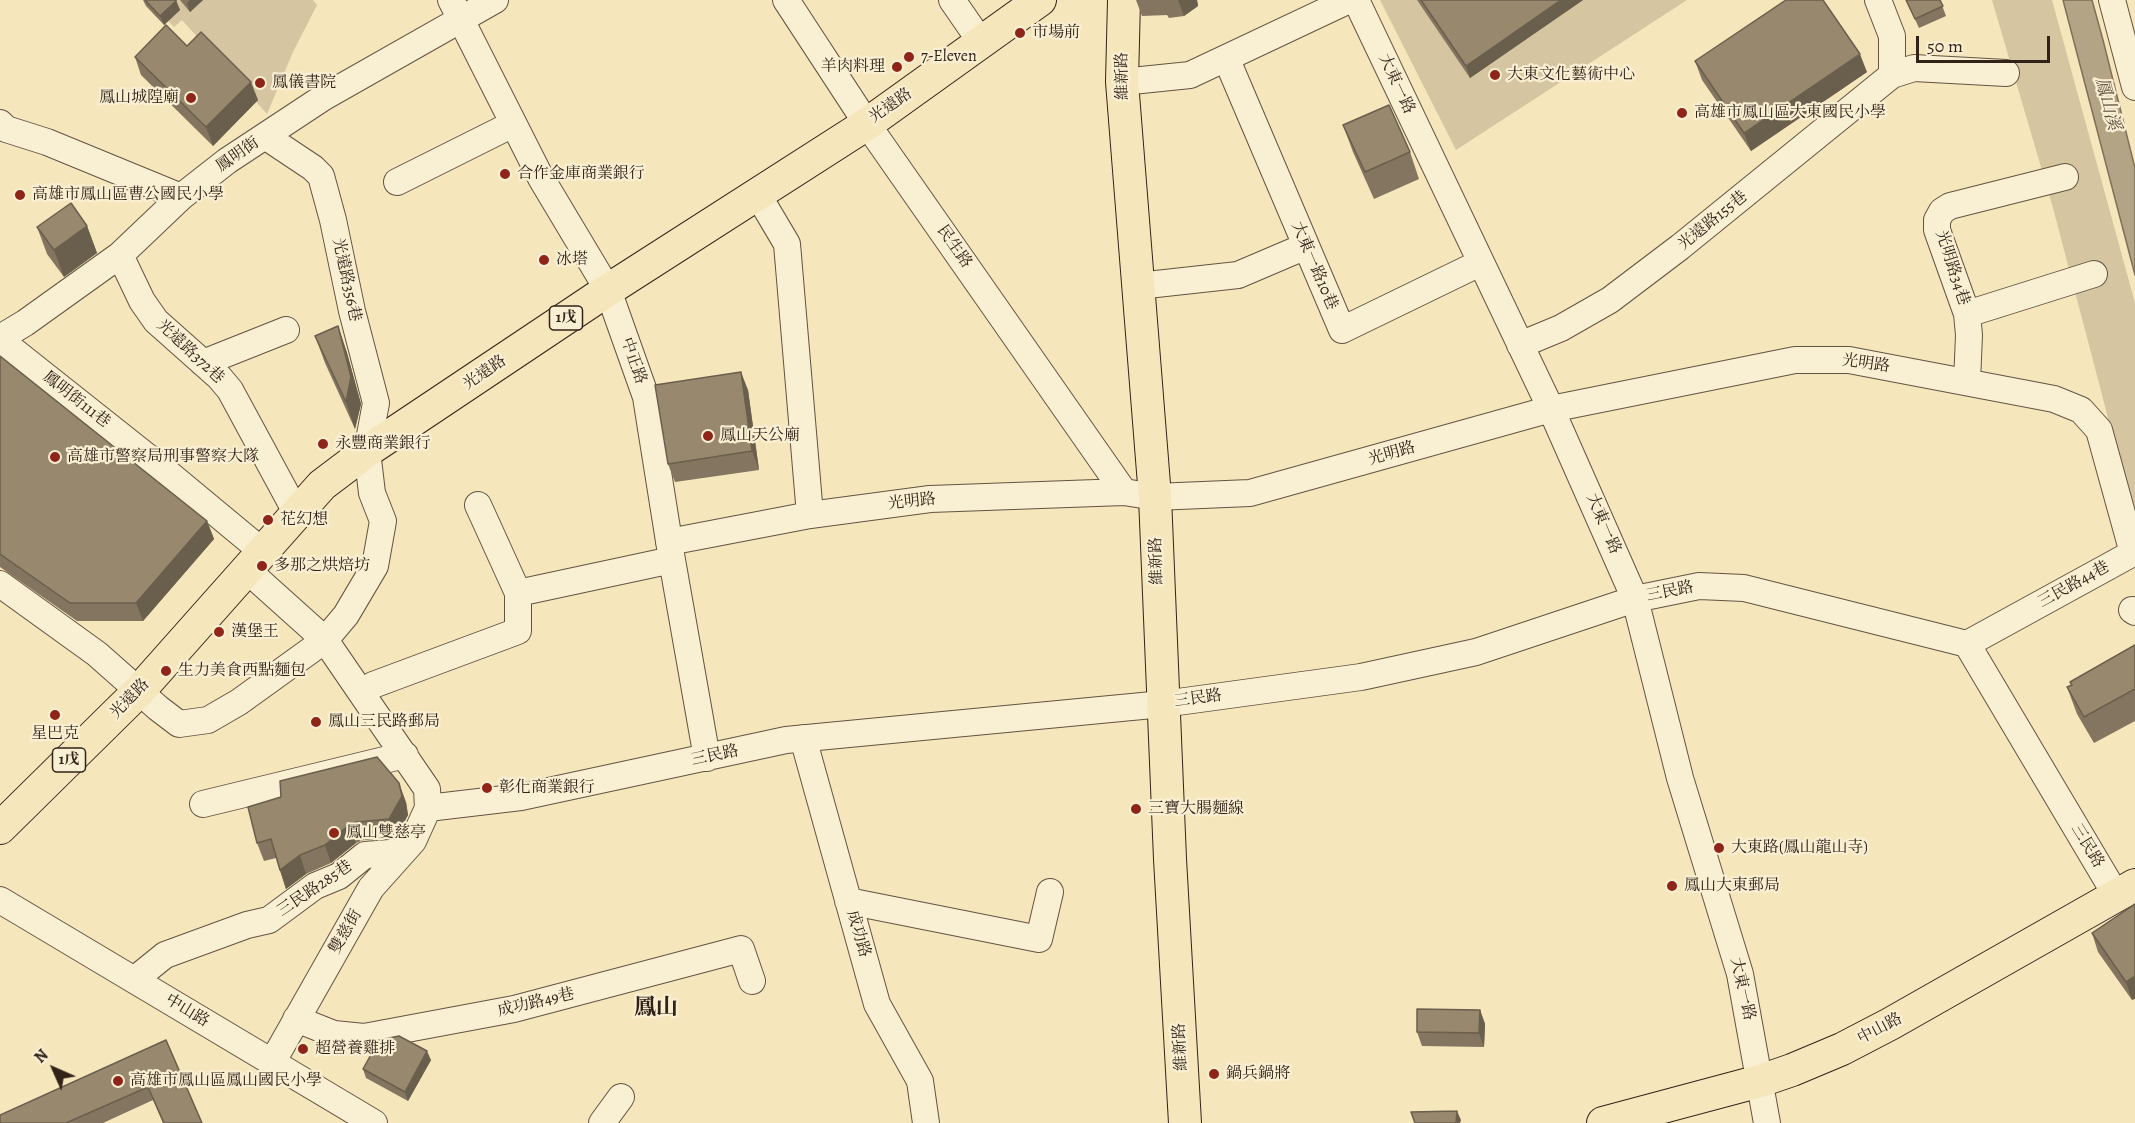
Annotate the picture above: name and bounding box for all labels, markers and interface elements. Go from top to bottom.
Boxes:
place label: 市場前 [1032,23,1080,43]
scale bar [1919,24,2052,62]
marker: 市場前 [1013,26,1027,40]
text: 50 m [1927,34,1963,58]
place label: 7-Eleven [921,47,977,67]
marker: 7-Eleven [902,50,916,64]
street label: 大東一路 [1374,51,1418,117]
street label: 維新路 [1113,52,1133,100]
place label: 羊肉料理 [821,57,885,77]
marker: 羊肉料理 [890,60,904,74]
place label: 大東文化藝術中心 [1507,65,1635,85]
marker: 大東文化藝術中心 [1488,68,1502,82]
place label: 鳳儀書院 [272,73,336,93]
water label: 鳳山溪 [2090,75,2124,133]
marker: 鳳儀書院 [253,76,267,90]
street label: 光遠路 [866,84,916,128]
place label: 鳳山城隍廟 [99,88,179,108]
marker: 鳳山城隍廟 [184,91,198,105]
place label: 高雄市鳳山區大東國民小學 [1694,103,1886,123]
marker: 高雄市鳳山區大東國民小學 [1675,106,1689,120]
street label: 鳳明街 [213,133,263,177]
place label: 合作金庫商業銀行 [517,164,645,184]
marker: 合作金庫商業銀行 [498,167,512,181]
place label: 高雄市鳳山區曹公國民小學 [32,185,224,205]
street label: 光遠路155巷 [1675,187,1751,255]
marker: 高雄市鳳山區曹公國民小學 [13,188,27,202]
street label: 大東一路10巷 [1287,219,1341,313]
street label: 民生路 [932,222,976,272]
street label: 光明路34巷 [1931,228,1973,308]
street label: 光遠路356巷 [328,236,364,324]
place label: 冰塔 [556,250,588,270]
marker: 冰塔 [537,253,551,267]
road number: 1戊 [550,306,582,330]
street label: 光遠路372巷 [152,316,228,388]
street label: 中正路 [616,335,650,387]
street label: 光明路 [1841,351,1891,377]
street label: 光遠路 [460,352,510,394]
street label: 鳳明街111巷 [38,368,114,432]
place label: 鳳山天公廟 [720,426,800,446]
marker: 鳳山天公廟 [701,429,715,443]
place label: 永豐商業銀行 [335,434,431,454]
marker: 永豐商業銀行 [316,437,330,451]
street label: 光明路 [1366,438,1418,470]
place label: 高雄市警察局刑事警察大隊 [67,447,259,467]
marker: 高雄市警察局刑事警察大隊 [48,450,62,464]
street label: 光明路 [887,490,937,514]
street label: 大東一路 [1582,491,1624,557]
place label: 花幻想 [280,510,328,530]
marker: 花幻想 [261,513,275,527]
street label: 維新路 [1147,537,1167,585]
place label: 多那之烘焙坊 [274,556,370,576]
street label: 三民路44巷 [2035,558,2113,612]
marker: 多那之烘焙坊 [255,559,269,573]
street label: 三民路 [1645,578,1695,606]
place label: 漢堡王 [231,622,279,642]
marker: 漢堡王 [212,625,226,639]
place label: 生力美食西點麵包 [178,661,306,681]
marker: 生力美食西點麵包 [159,664,173,678]
street label: 光遠路 [106,675,154,723]
street label: 三民路 [1173,686,1223,712]
marker: 星巴克 [48,708,62,722]
place label: 鳳山三民路郵局 [328,712,440,732]
marker: 鳳山三民路郵局 [309,715,323,729]
place label: 星巴克 [31,724,79,744]
street label: 三民路 [690,742,740,770]
road number: 1戊 [52,748,86,772]
place label: 彰化商業銀行 [499,778,595,798]
marker: 彰化商業銀行 [480,781,494,795]
place label: 三寶大腸麵線 [1148,799,1244,819]
marker: 三寶大腸麵線 [1129,802,1143,816]
street label: 三民路 [2066,820,2108,872]
place label: 鳳山雙慈亭 [346,823,426,843]
marker: 鳳山雙慈亭 [327,826,341,840]
place label: 大東路(鳳山龍山寺) [1731,838,1868,858]
marker: 大東路(鳳山龍山寺) [1712,841,1726,855]
street label: 三民路285巷 [274,857,356,921]
place label: 鳳山大東郵局 [1684,876,1780,896]
marker: 鳳山大東郵局 [1665,879,1679,893]
street label: 雙慈街 [326,906,366,958]
street label: 成功路 [842,908,874,960]
street label: 大東一路 [1725,956,1759,1022]
street label: 成功路49巷 [496,985,576,1021]
street label: 中山路 [161,990,213,1032]
district label: 鳳山 [634,996,678,1022]
street label: 中山路 [1854,1009,1906,1049]
street label: 維新路 [1170,1023,1192,1071]
north arrow [24,1039,84,1099]
place label: 超營養雞排 [315,1039,395,1059]
marker: 超營養雞排 [296,1042,310,1056]
text: N [29,1044,53,1068]
place label: 鍋兵鍋將 [1226,1064,1290,1084]
marker: 鍋兵鍋將 [1207,1067,1221,1081]
place label: 高雄市鳳山區鳳山國民小學 [130,1071,322,1091]
marker: 高雄市鳳山區鳳山國民小學 [111,1074,125,1088]

